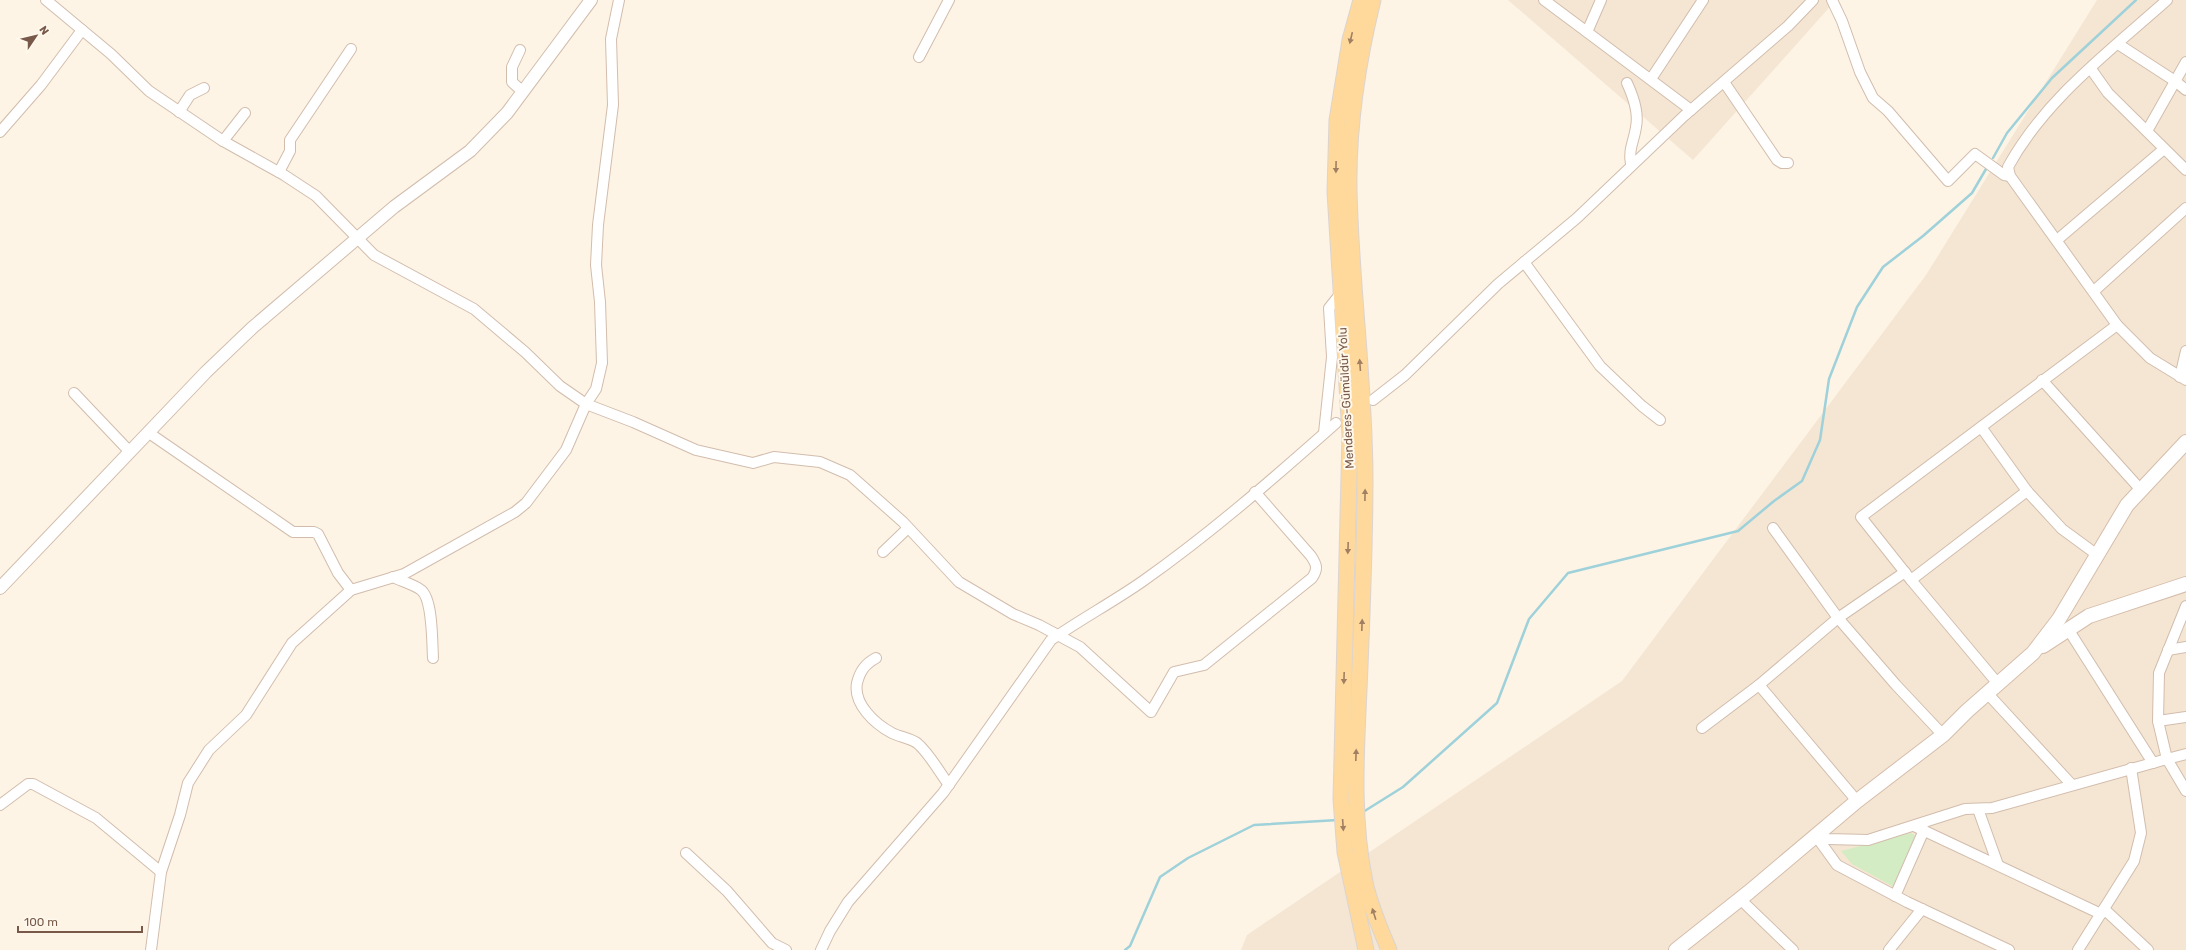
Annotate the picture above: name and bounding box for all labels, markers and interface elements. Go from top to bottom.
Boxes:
north arrow [16,16,56,56]
text: N [36,24,51,38]
one-way arrow [1348,32,1354,44]
one-way arrow [1333,161,1339,174]
street label: Menderes-Gümüldür Yolu [1335,327,1357,469]
one-way arrow [1357,359,1364,371]
one-way arrow [1362,488,1368,501]
one-way arrow [1345,542,1351,555]
one-way arrow [1358,619,1365,631]
one-way arrow [1341,672,1348,684]
one-way arrow [1353,749,1360,761]
one-way arrow [1339,819,1346,831]
scale bar [18,908,142,934]
one-way arrow [1371,908,1377,920]
text: 100 m [24,915,58,929]

